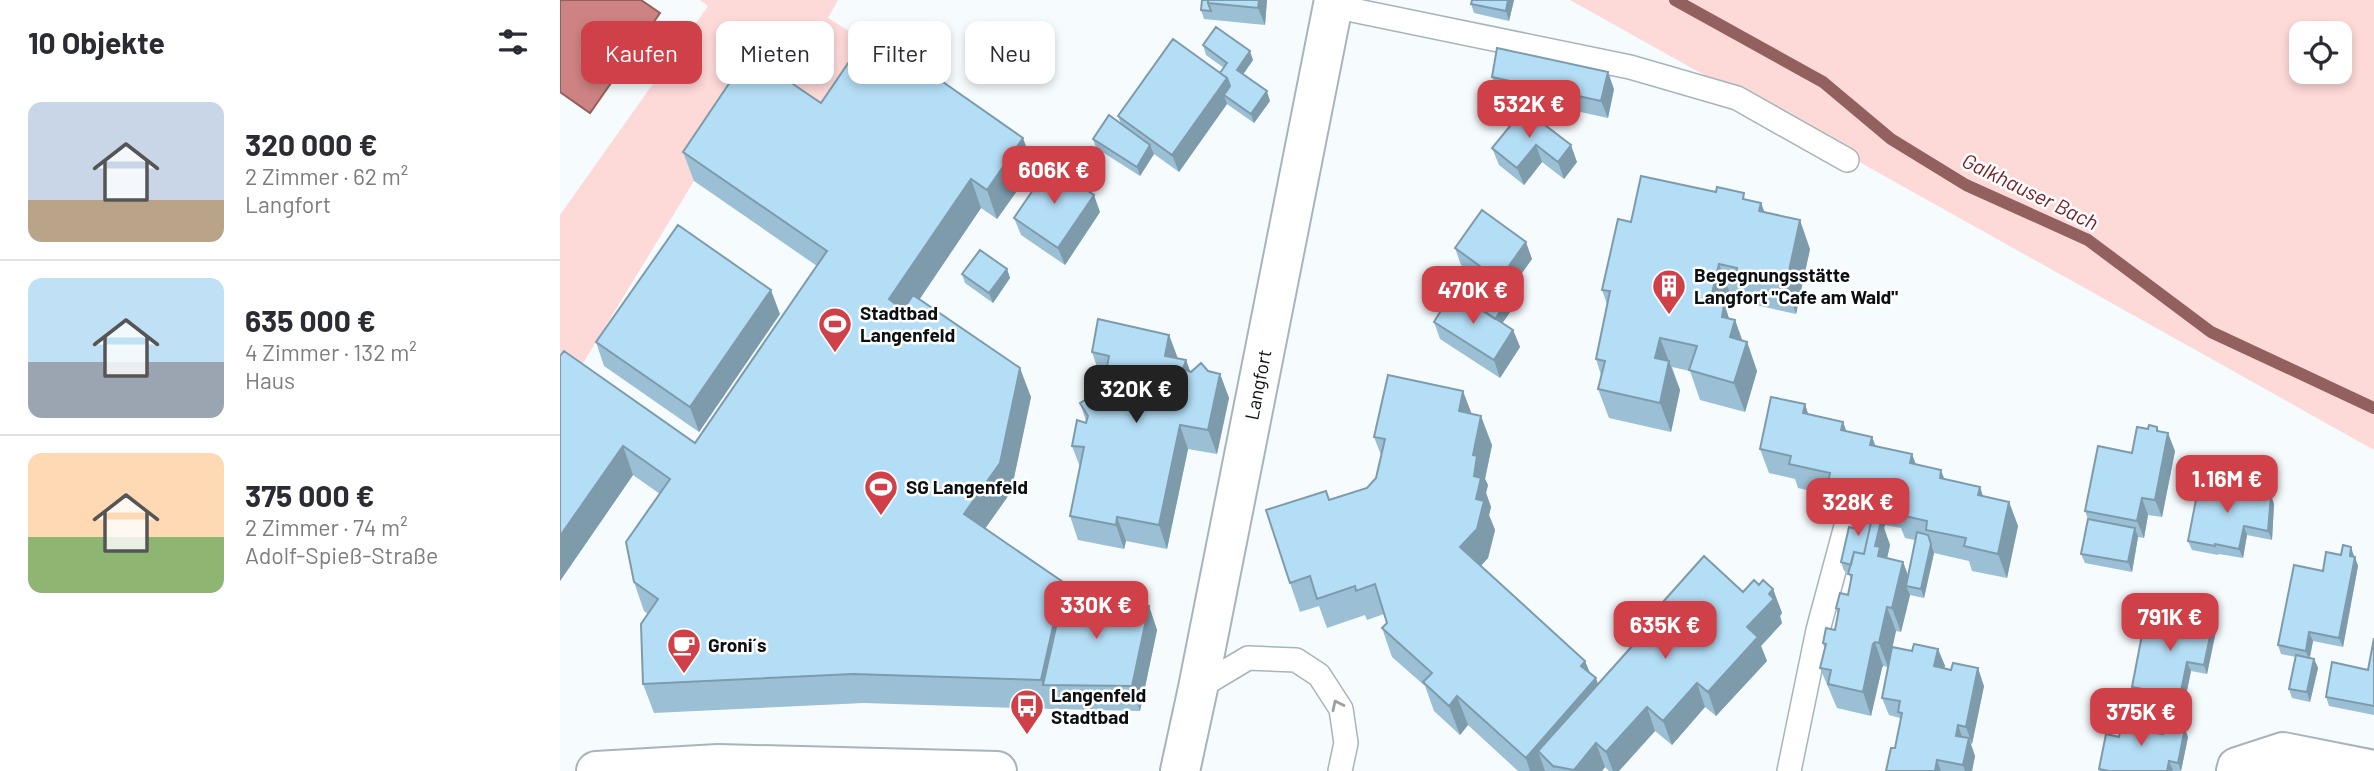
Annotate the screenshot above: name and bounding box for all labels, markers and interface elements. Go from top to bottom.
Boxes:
chip: Kaufen [581,21,702,84]
chip: Mieten [716,21,834,84]
chip: Filter [848,21,951,84]
chip: Neu [965,21,1055,84]
map controls [2289,21,2352,84]
button: locate [2289,21,2352,84]
icon: filters [494,23,532,61]
text: 10 Objekte [28,24,165,60]
pin: 532K € [1472,80,1586,140]
text: 532K € [1493,89,1565,117]
text: 320 000 € [245,126,377,162]
icon: home [84,130,168,214]
pin: 606K € [997,146,1111,206]
water label: Galkhauser Bach [1958,147,2103,234]
text: 606K € [1018,155,1090,183]
text: 2 Zimmer · 62 m² [245,162,408,190]
text: Langfort [245,190,331,218]
place label: Begegnungsstätte Langfort "Cafe am Wald" [1694,263,1898,308]
pin: 470K € [1416,266,1530,326]
building icon: Begegnungsstätte Langfort "Cafe am Wald" [1650,267,1688,316]
text: 470K € [1438,275,1508,303]
place label: Stadtbad Langenfeld [860,301,955,346]
text: 635 000 € [245,302,376,338]
sports icon: Stadtbad Langenfeld [816,305,854,354]
icon: home [84,306,168,390]
text: 4 Zimmer · 132 m² [245,338,417,366]
street label: Langfort [1239,348,1276,422]
text: Haus [245,366,295,394]
pin: 320K € [1079,366,1193,425]
text: 320K € [1100,374,1172,402]
pin: 1.16M € [2162,456,2292,515]
text: 1.16M € [2192,464,2262,492]
sports icon: SG Langenfeld [862,468,900,517]
place label: SG Langenfeld [906,475,1028,498]
text: 375 000 € [245,477,375,513]
pin: 328K € [1801,478,1915,538]
icon: home [84,481,168,565]
text: 328K € [1822,487,1894,515]
text: 2 Zimmer · 74 m² [245,513,408,541]
text: Adolf-Spieß-Straße [245,541,438,569]
pin: 330K € [1039,582,1153,641]
text: 330K € [1060,590,1132,618]
pin: 791K € [2113,594,2227,653]
pin: 635K € [1608,602,1722,661]
text: 791K € [2138,602,2202,630]
text: 635K € [1630,610,1700,638]
cafe icon: Groni´s [665,626,703,675]
place label: Groni´s [708,633,766,656]
place label: Langenfeld Stadtbad [1051,683,1146,728]
bus stop icon: Langenfeld Stadtbad [1008,687,1046,736]
pin: 375K € [2084,688,2198,748]
text: 375K € [2106,697,2176,725]
one-way arrow [1331,700,1345,712]

